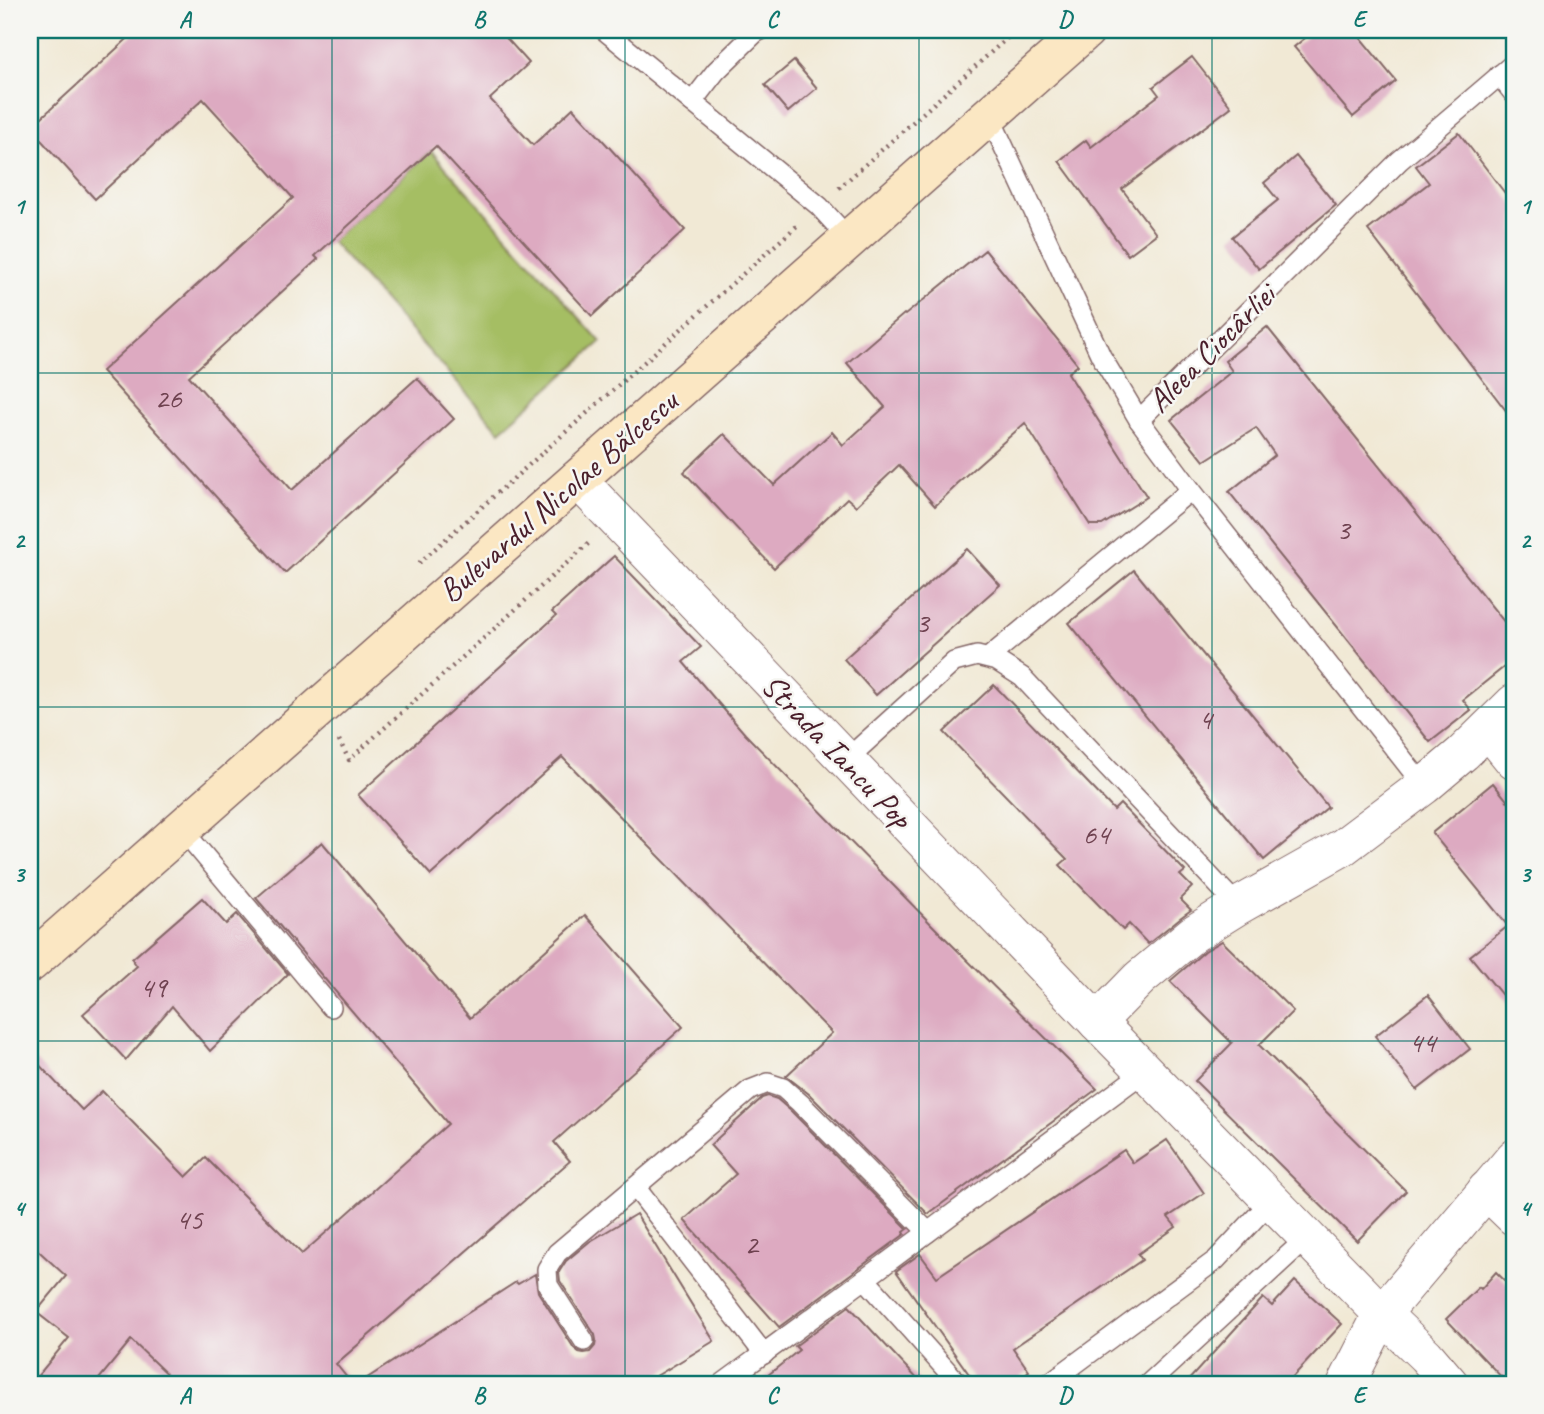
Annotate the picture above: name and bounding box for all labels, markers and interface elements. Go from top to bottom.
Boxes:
text: A [179,5,193,34]
text: B [473,5,487,34]
text: C [767,5,781,34]
text: D [1058,5,1074,34]
text: E [1353,5,1369,34]
text: 1 [14,192,27,221]
text: 1 [1520,192,1533,221]
street label: Aleea Ciocârliei [1138,272,1287,421]
house number: 26 [155,379,183,417]
street label: Bulevardul Nicolae Bălcescu [430,379,688,612]
house number: 3 [1336,510,1352,548]
text: 2 [14,526,27,555]
text: 2 [1520,526,1533,555]
house number: 3 [915,603,931,641]
street label: Strada Iancu Pop [752,665,923,839]
house number: 4 [1198,700,1214,738]
house number: 64 [1083,815,1112,853]
text: 3 [14,860,27,889]
text: 3 [1520,860,1533,889]
house number: 49 [140,968,169,1006]
house number: 44 [1409,1023,1438,1061]
text: 4 [14,1194,27,1223]
text: 4 [1520,1194,1533,1223]
house number: 45 [176,1200,204,1238]
house number: 2 [744,1225,760,1263]
text: A [179,1381,193,1410]
text: B [473,1381,487,1410]
text: C [767,1381,781,1410]
text: D [1058,1381,1074,1410]
text: E [1353,1381,1369,1410]

